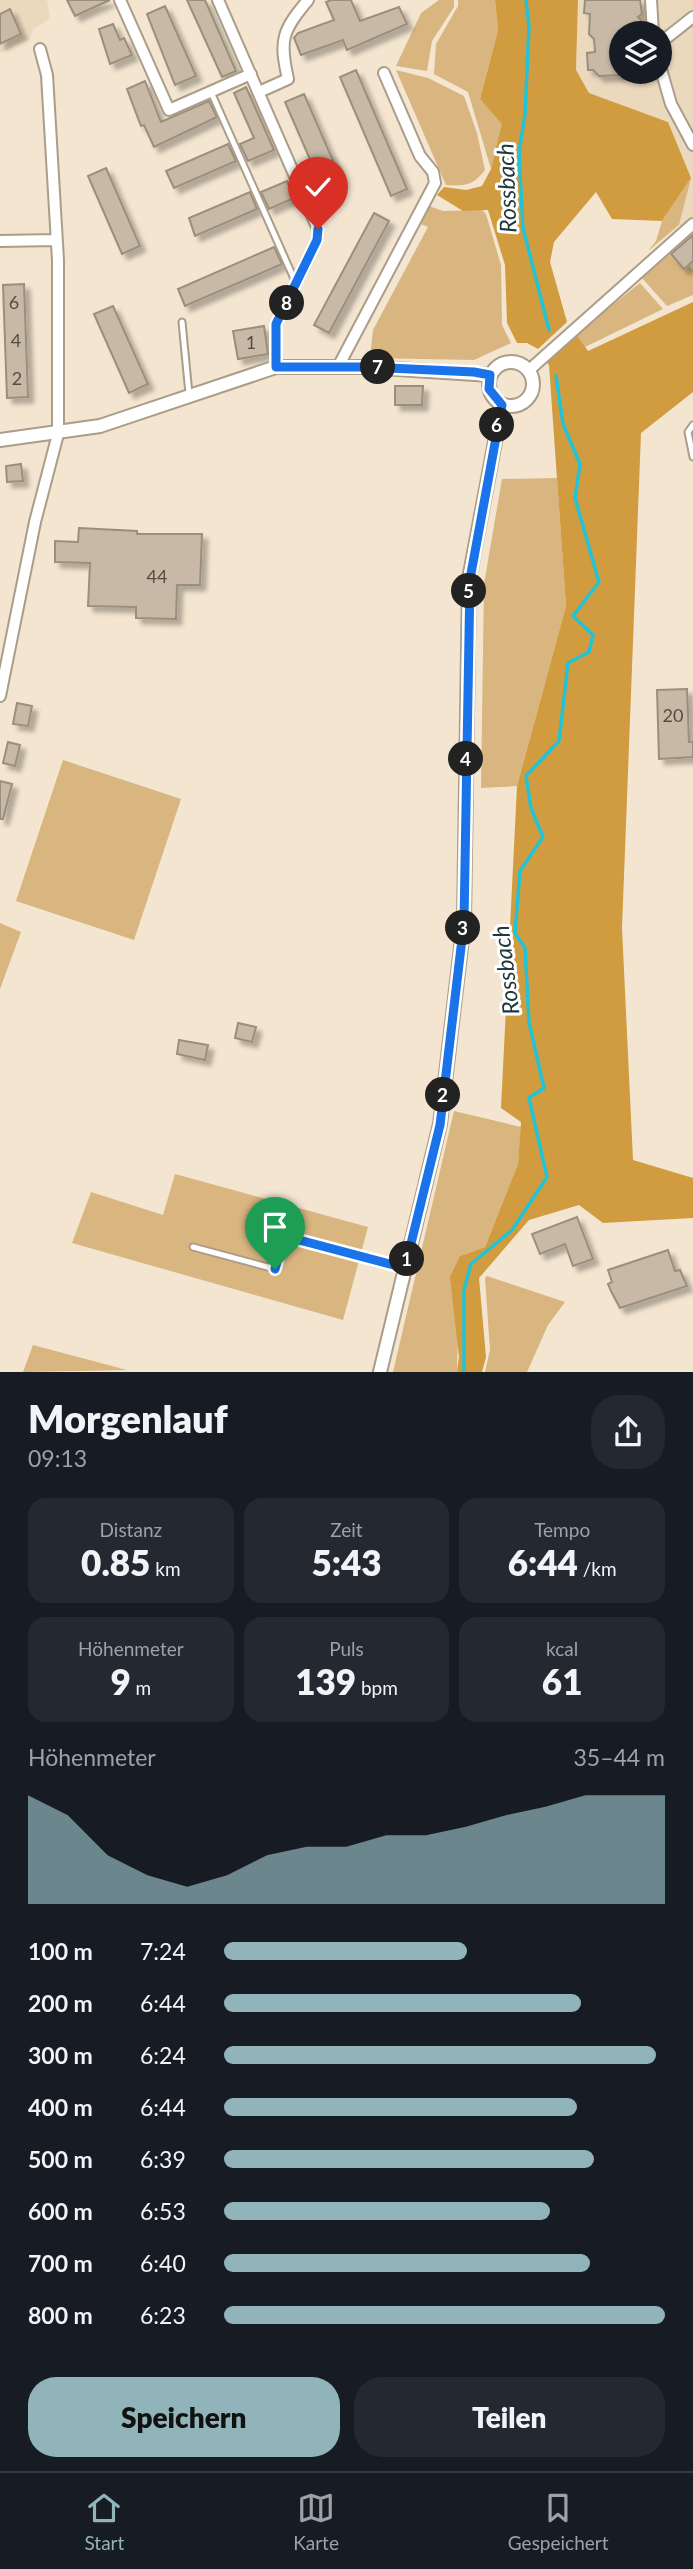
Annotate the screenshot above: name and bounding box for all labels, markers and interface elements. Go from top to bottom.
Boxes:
map controls [609,21,672,84]
button: layers [609,21,672,84]
water label: Rossbach [490,143,522,233]
pin [288,157,348,229]
icon: check [299,168,337,206]
pin: 8 [270,286,304,320]
house number: 6 [9,291,19,313]
text: 8 [281,291,292,314]
house number: 4 [11,329,21,351]
house number: 1 [246,331,256,353]
pin: 7 [360,350,396,384]
text: 7 [372,355,383,378]
house number: 2 [12,367,22,389]
pin: 6 [480,408,514,442]
text: 6 [491,413,502,436]
house number: 44 [147,565,167,587]
pin: 5 [452,574,486,608]
text: 5 [463,579,474,602]
house number: 20 [663,704,683,726]
pin: 4 [448,742,484,776]
text: 4 [460,747,471,770]
pin: 3 [446,911,480,946]
text: 3 [457,916,468,939]
water label: Rossbach [486,924,524,1016]
pin: 2 [426,1078,460,1112]
text: 2 [437,1083,448,1106]
pin [245,1197,305,1269]
icon: arrive [256,1208,294,1246]
pin: 1 [390,1242,424,1276]
text: 1 [401,1247,412,1270]
text: Morgenlauf [28,1395,228,1441]
button: share [591,1395,665,1469]
text: 09:13 [28,1444,87,1472]
text: Distanz [100,1518,162,1541]
text: Zeit [330,1518,363,1541]
text: Tempo [534,1518,590,1541]
text: 0.85 [81,1541,150,1583]
text: 5:43 [311,1541,382,1583]
text: 6:44 [508,1541,578,1583]
text: km [150,1557,181,1580]
text: /km [578,1557,617,1580]
text: Höhenmeter [78,1637,184,1660]
text: Puls [329,1637,364,1660]
text: kcal [546,1637,578,1660]
text: 9 [110,1660,131,1702]
text: 139 [295,1660,356,1702]
text: 61 [542,1660,582,1702]
text: m [131,1676,151,1699]
text: bpm [356,1676,398,1699]
text: Höhenmeter [28,1743,156,1771]
text: 35–44 m [573,1743,665,1771]
text: 100 m [28,1937,93,1965]
text: 7:24 [140,1937,186,1965]
text: 200 m [28,1989,93,2017]
text: 6:44 [140,1989,186,2017]
text: 300 m [28,2041,93,2069]
text: 6:24 [140,2041,186,2069]
text: 400 m [28,2093,93,2121]
text: 6:44 [140,2093,186,2121]
text: 500 m [28,2145,93,2173]
text: 6:39 [140,2145,186,2173]
text: 600 m [28,2197,93,2225]
text: 6:53 [140,2197,186,2225]
text: 700 m [28,2249,93,2277]
text: 6:40 [140,2249,186,2277]
text: 800 m [28,2301,93,2329]
text: 6:23 [140,2301,186,2329]
button: Speichern [28,2377,340,2457]
button: Teilen [354,2377,665,2457]
tab: Start [84,2489,124,2554]
tab: Karte [293,2489,339,2554]
tab: Gespeichert [508,2489,609,2554]

